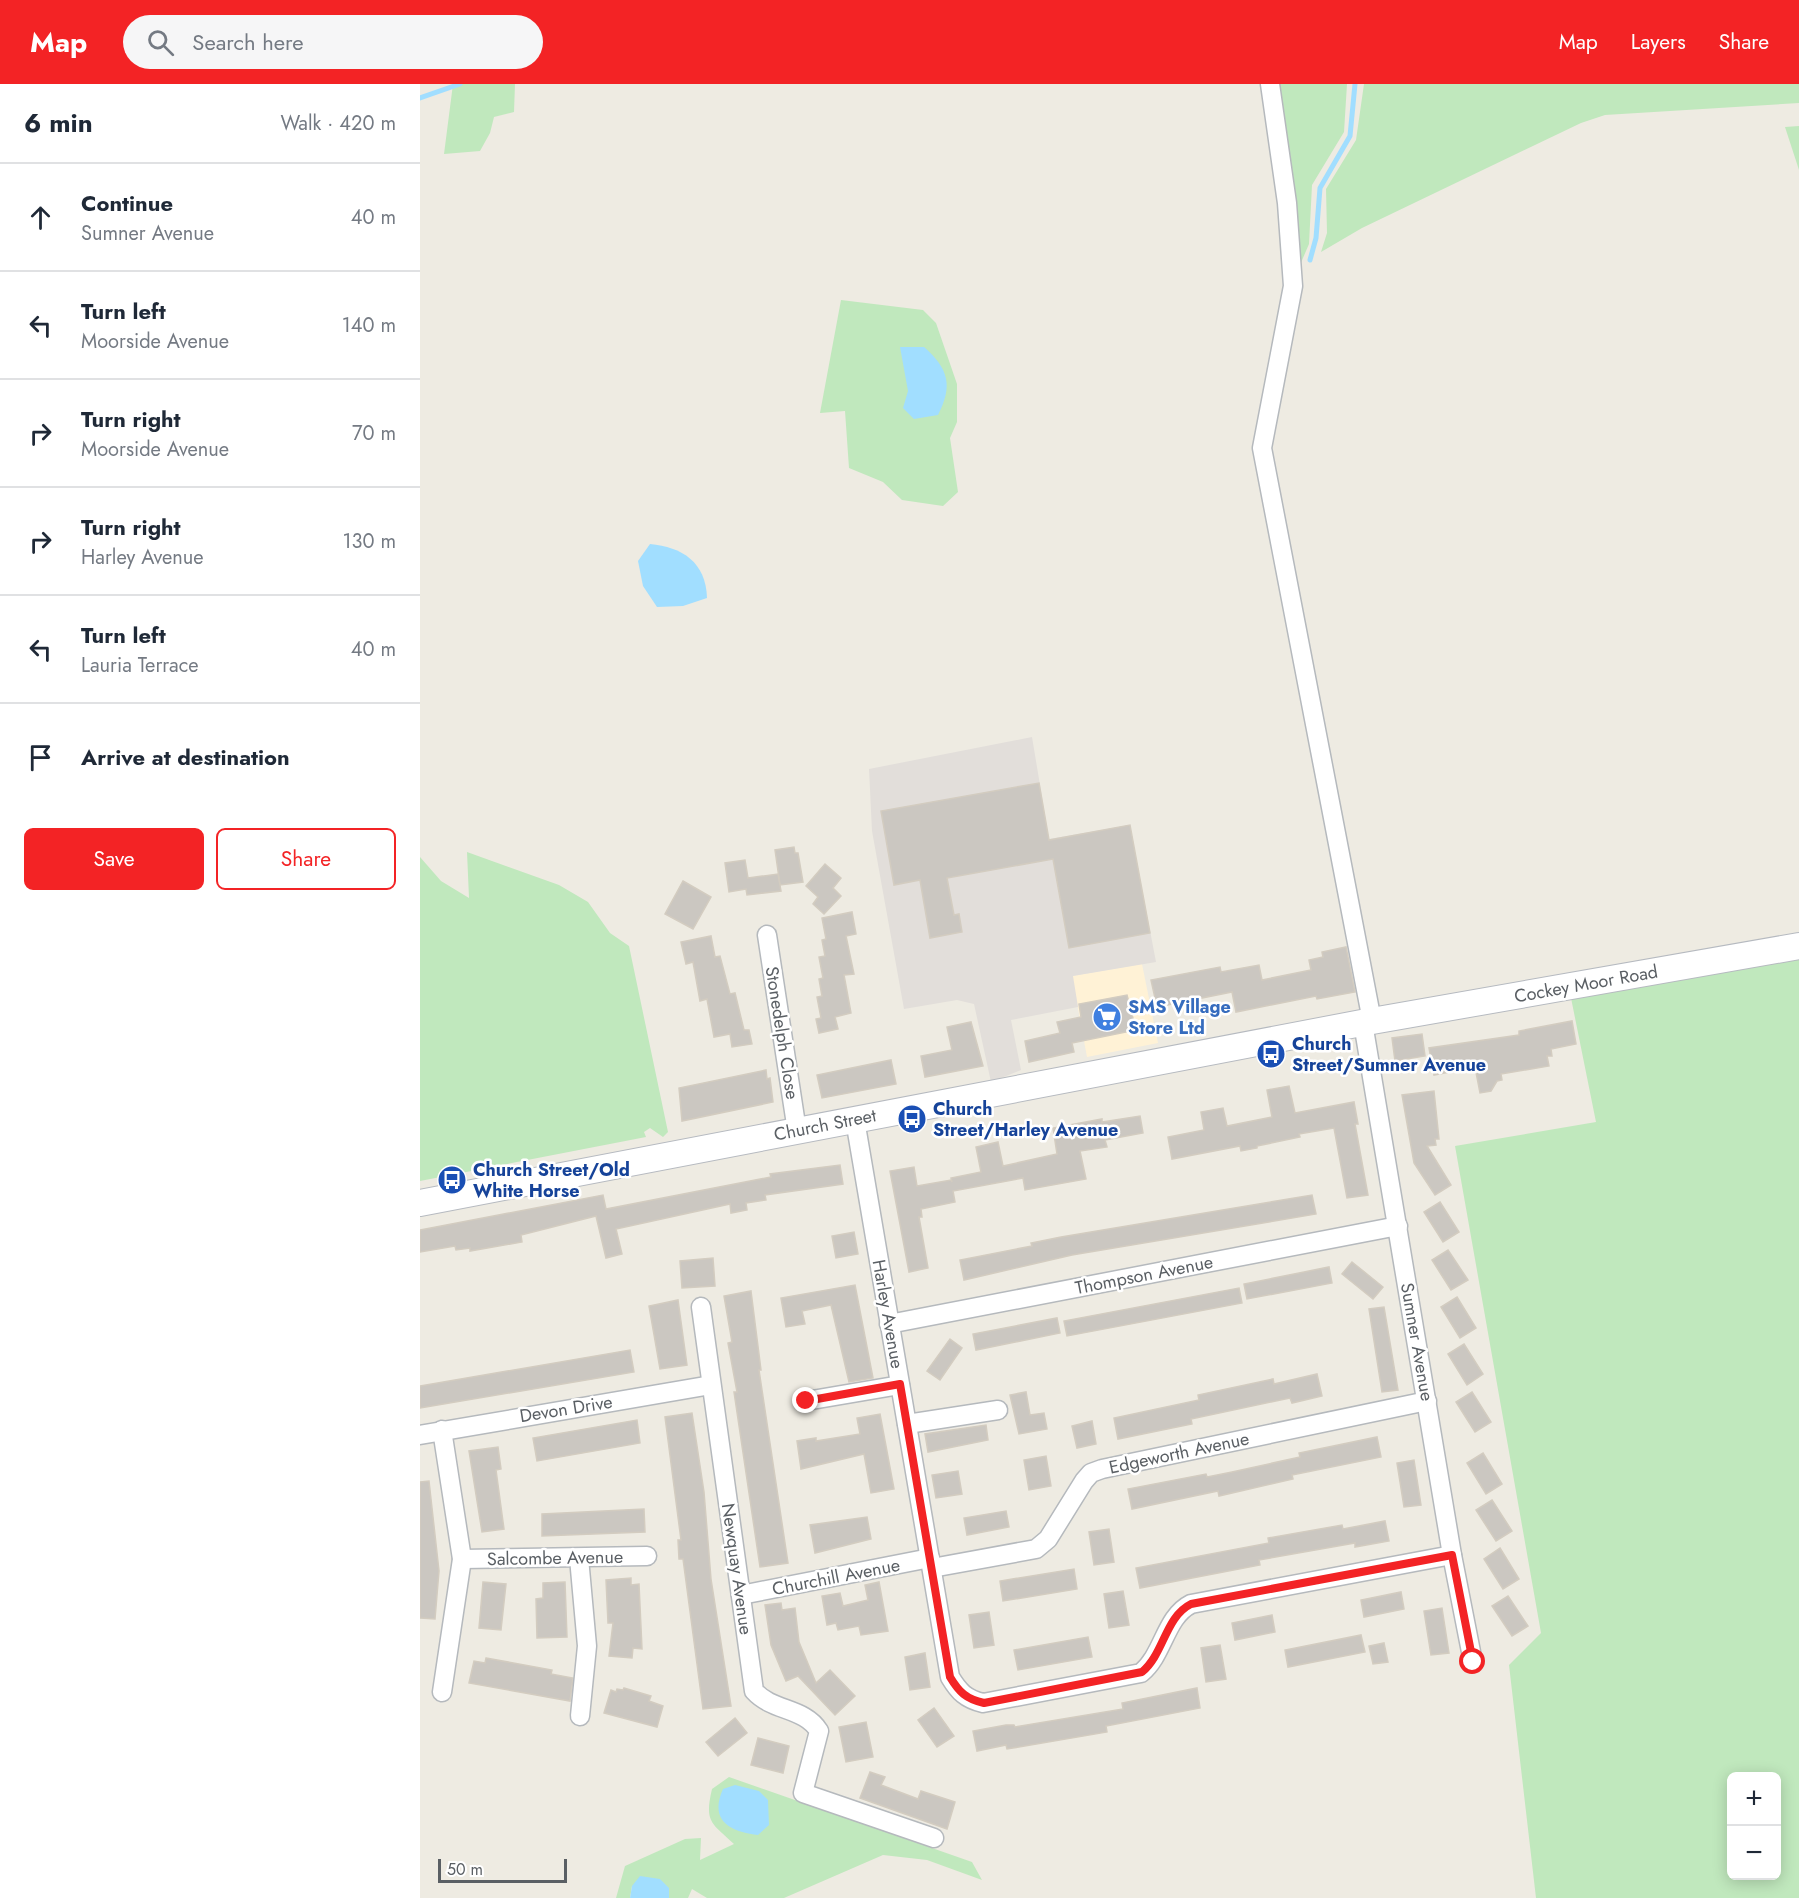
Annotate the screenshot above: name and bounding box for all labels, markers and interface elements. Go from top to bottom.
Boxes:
search box [123,15,543,69]
text: Map [30,22,87,63]
icon: search [144,26,177,59]
text: Search here [192,26,304,58]
text: Map [1559,27,1598,57]
text: Layers [1631,27,1686,57]
text: Share [1719,27,1769,57]
text: 6 min [24,104,93,142]
text: Walk · 420 m [281,109,396,138]
text: Continue [81,187,173,219]
icon: ahead [24,201,57,234]
text: 40 m [351,203,396,232]
text: Sumner Avenue [81,219,214,248]
text: Turn left [81,295,166,327]
icon: left [24,309,57,342]
text: 140 m [342,311,396,340]
text: Moorside Avenue [81,327,229,356]
text: Turn right [81,403,181,435]
icon: right [24,417,57,450]
text: 70 m [352,419,396,448]
text: Moorside Avenue [81,435,229,464]
text: Turn right [81,511,181,543]
icon: right [24,525,57,558]
text: 130 m [342,527,396,556]
text: Harley Avenue [81,543,203,572]
text: Turn left [81,619,166,651]
icon: left [24,633,57,666]
text: 40 m [351,635,396,664]
text: Lauria Terrace [81,651,199,680]
icon: arrive [24,741,57,774]
text: Arrive at destination [81,741,290,773]
button: Save [24,828,204,890]
button: Share [216,828,396,890]
street label: Cockey Moor Road [1512,959,1660,1009]
street label: Stonedelph Close [759,965,805,1101]
place label: SMS Village Store Ltd [1128,994,1231,1041]
supermarket icon: SMS Village Store Ltd [1091,1001,1123,1033]
place label: Church Street/Sumner Avenue [1292,1031,1486,1078]
bus stop icon: Church Street/Sumner Avenue [1255,1038,1287,1070]
place label: Church Street/Harley Avenue [933,1096,1118,1143]
street label: Church Street [772,1102,879,1148]
bus stop icon: Church Street/Harley Avenue [896,1103,928,1135]
place label: Church Street/Old White Horse [473,1157,630,1204]
bus stop icon: Church Street/Old White Horse [436,1164,468,1196]
street label: Thompson Avenue [1073,1249,1215,1301]
street label: Harley Avenue [866,1257,910,1371]
street label: Sumner Avenue [1394,1281,1440,1403]
route end [792,1387,818,1413]
street label: Devon Drive [518,1389,614,1429]
street label: Edgeworth Avenue [1107,1425,1251,1481]
street label: Newquay Avenue [715,1502,759,1636]
street label: Salcombe Avenue [487,1544,623,1572]
street label: Churchill Avenue [770,1552,902,1602]
route start [1459,1648,1485,1674]
map controls [1727,1772,1781,1880]
button: + [1727,1772,1781,1826]
button: − [1727,1826,1781,1880]
scale bar [438,1856,567,1884]
text: 50 m [447,1858,483,1881]

